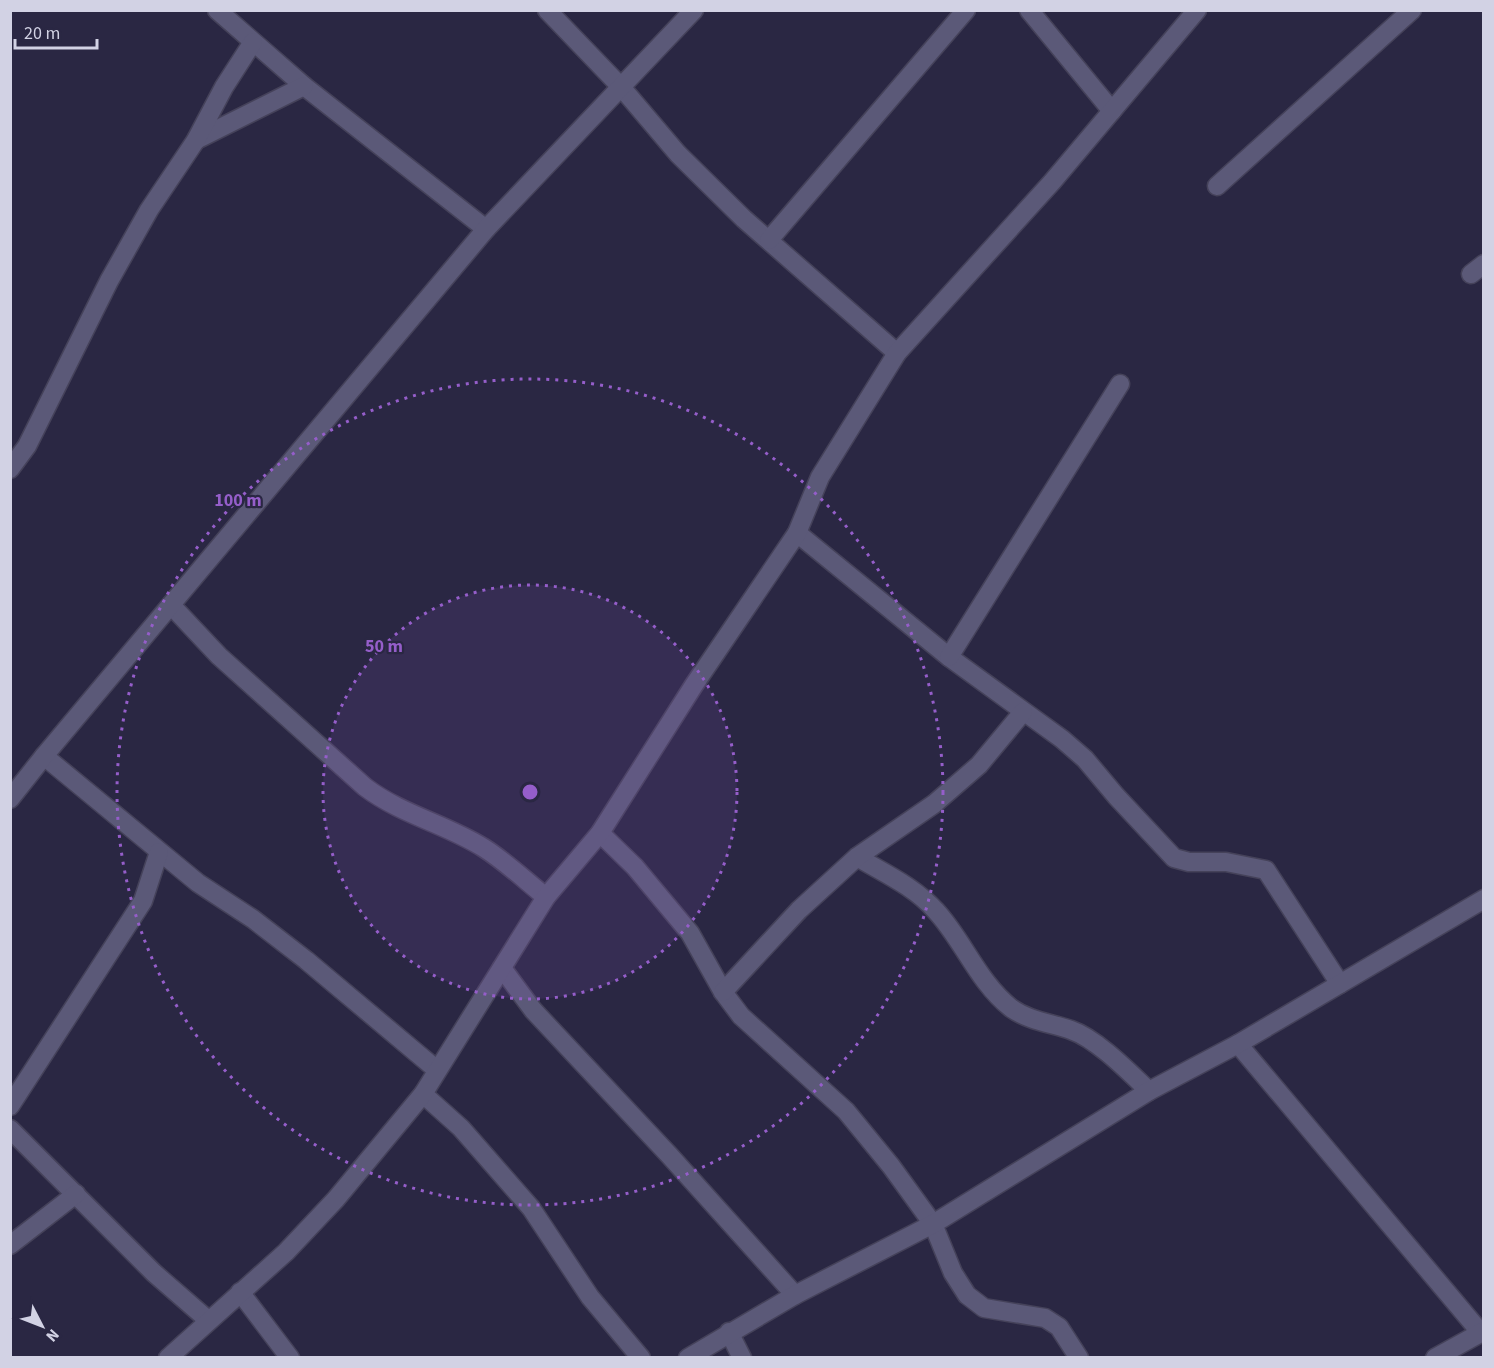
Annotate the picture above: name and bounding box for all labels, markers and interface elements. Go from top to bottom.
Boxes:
scale bar [15,12,98,50]
text: 20 m [24,21,60,46]
text: 100 m [214,488,262,513]
text: 50 m [365,634,403,659]
centre of rings [520,782,540,802]
north arrow [12,1296,72,1356]
text: N [41,1324,64,1347]

